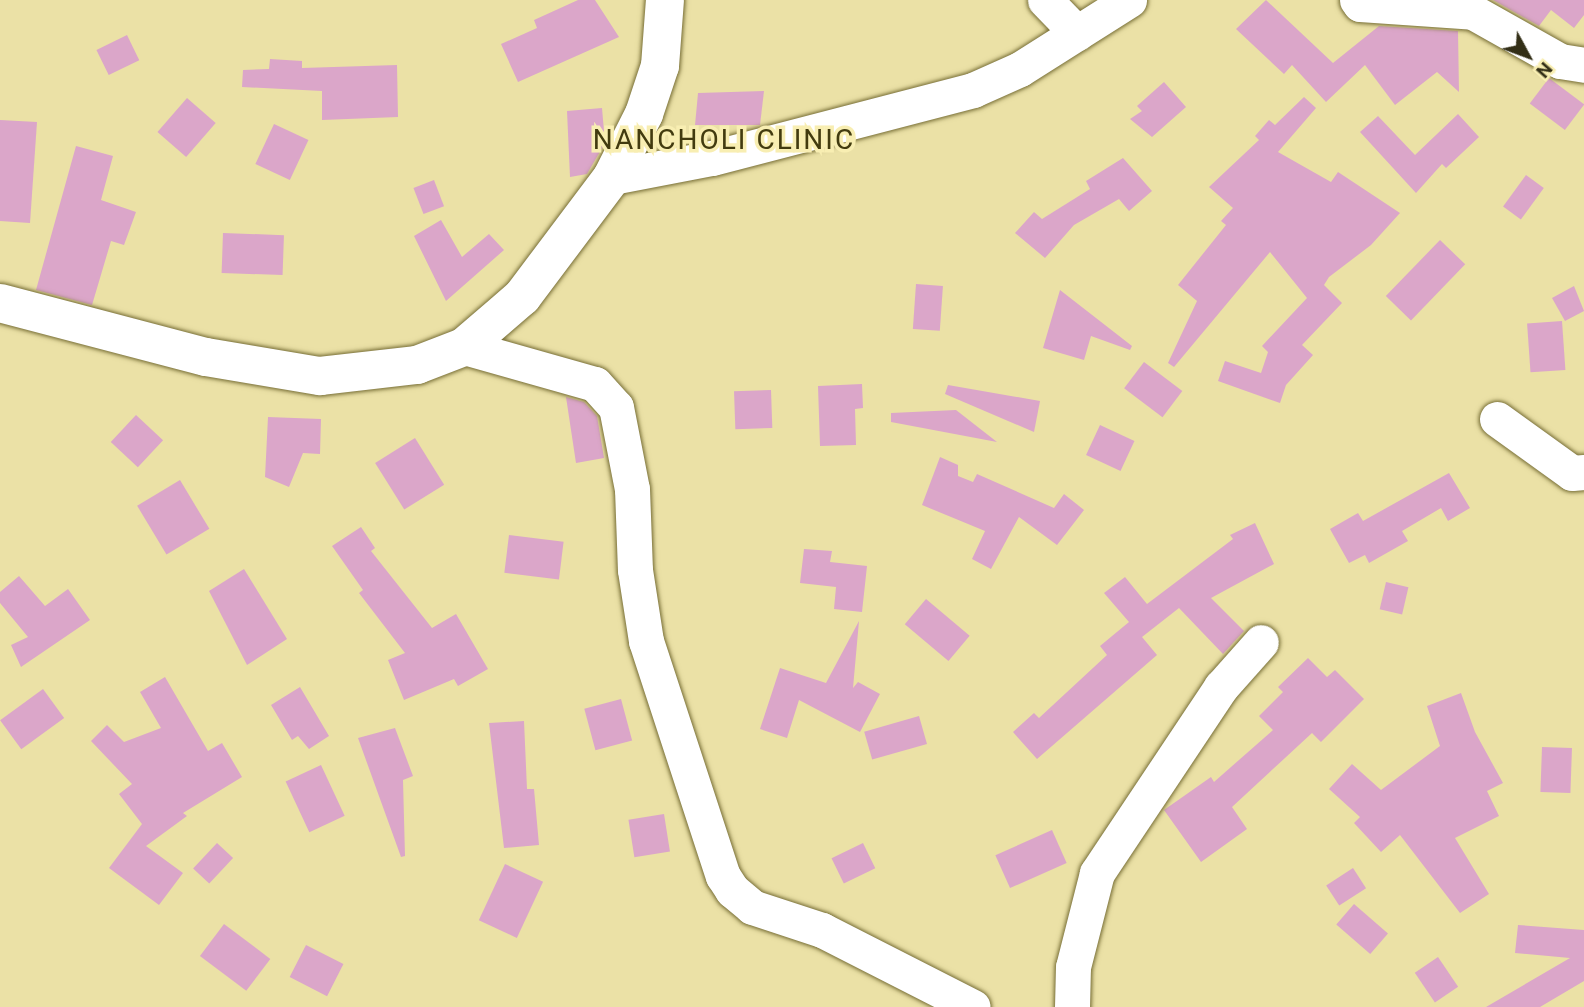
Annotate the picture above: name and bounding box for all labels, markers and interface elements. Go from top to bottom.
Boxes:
north arrow [1493,21,1563,91]
text: N [1531,58,1557,83]
district label: NANCHOLI CLINIC [595,123,853,157]

